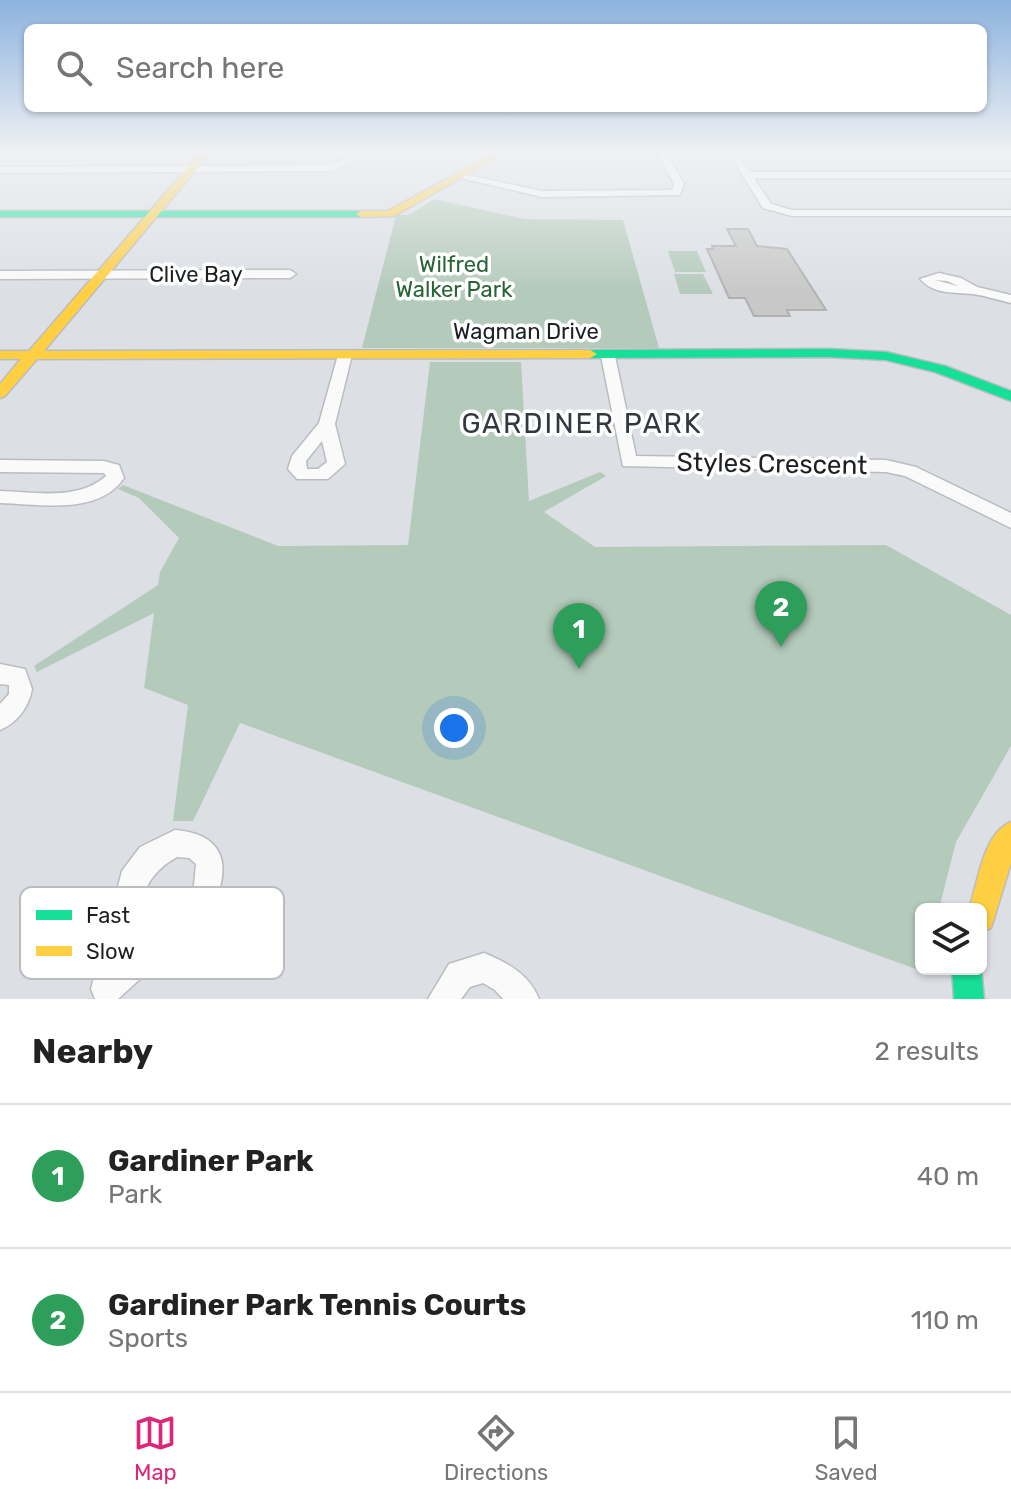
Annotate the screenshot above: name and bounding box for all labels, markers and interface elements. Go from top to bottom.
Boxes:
search box [24,24,987,112]
icon: search [52,46,96,90]
text: Search here [116,50,284,86]
park label: Wilfred Walker Park [396,251,513,303]
street label: Clive Bay [149,261,243,288]
street label: Wagman Drive [453,318,599,345]
district label: GARDINER PARK [461,407,703,440]
street label: Styles Crescent [676,447,868,481]
pin: 2 [755,581,807,647]
pin: 1 [553,603,605,669]
your location [434,708,474,748]
legend [20,887,284,979]
text: Fast [86,902,131,929]
map controls [915,903,987,975]
button: layers [915,903,987,975]
text: Slow [86,938,135,965]
text: Nearby [32,1031,153,1072]
text: 2 results [875,1036,979,1067]
text: Gardiner Park [108,1143,314,1179]
text: 1 [52,1161,64,1192]
text: 40 m [917,1161,979,1192]
text: Park [108,1179,162,1210]
text: Gardiner Park Tennis Courts [108,1287,526,1323]
text: 2 [50,1305,66,1336]
text: 110 m [911,1305,979,1336]
text: Sports [108,1323,188,1354]
tab: Map [133,1411,177,1486]
tab: Directions [444,1411,548,1486]
tab: Saved [815,1411,878,1486]

